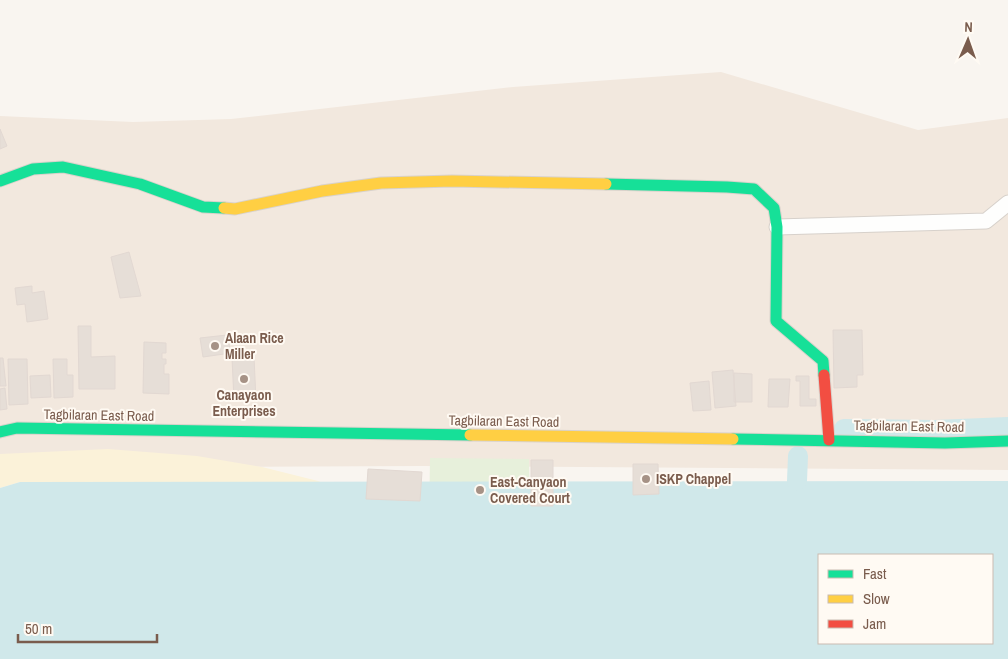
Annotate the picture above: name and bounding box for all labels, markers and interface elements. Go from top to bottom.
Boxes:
north arrow [943,15,993,65]
text: N [964,18,973,36]
place label: Alaan Rice Miller [225,329,284,363]
marker: Alaan Rice Miller [209,340,221,352]
marker: Canayaon Enterprises [238,373,250,385]
place label: Canayaon Enterprises [212,386,276,420]
street label: Tagbilaran East Road [44,405,154,425]
street label: Tagbilaran East Road [449,411,559,431]
street label: Tagbilaran East Road [854,416,964,436]
place label: ISKP Chappel [656,470,731,488]
place label: East-Canyaon Covered Court [490,473,570,507]
marker: ISKP Chappel [640,473,652,485]
marker: East-Canyaon Covered Court [474,484,486,496]
legend [818,554,993,644]
text: Fast [863,563,887,584]
text: Slow [863,588,890,609]
scale bar [18,612,156,644]
text: Jam [863,613,886,634]
text: 50 m [25,618,52,639]

